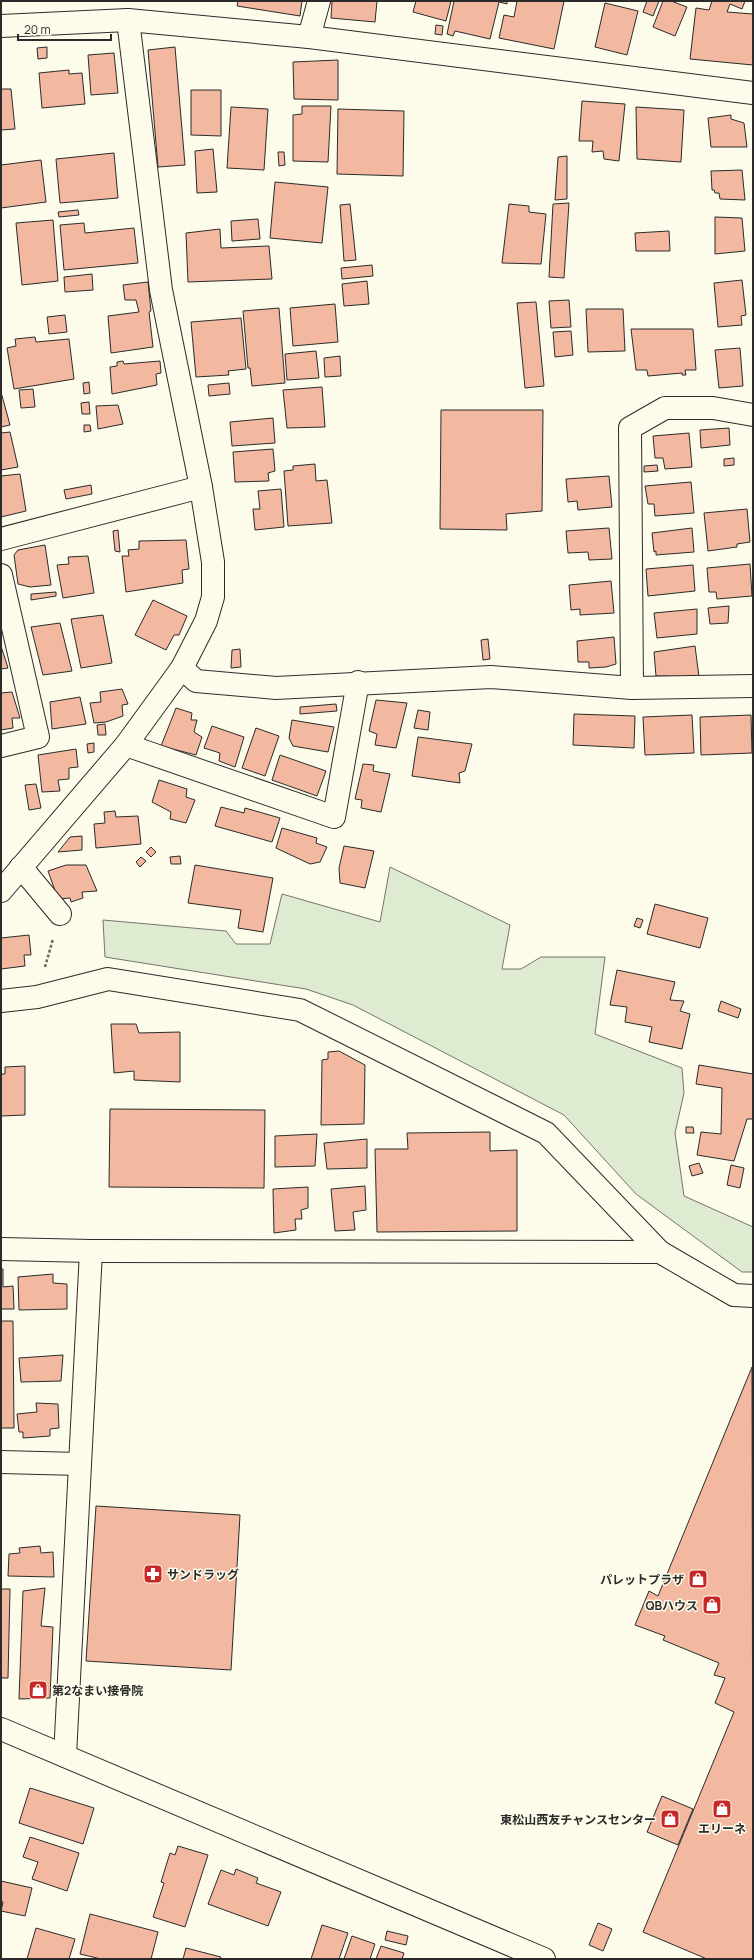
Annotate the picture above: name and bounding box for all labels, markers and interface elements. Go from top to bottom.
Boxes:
scale bar [18,16,111,42]
text: 20 m [24,21,51,38]
pharmacy icon: サンドラッグ [142,1563,164,1585]
place label: サンドラッグ [167,1566,239,1583]
shop icon: パレットプラザ [687,1568,709,1590]
place label: パレットプラザ [600,1571,684,1588]
shop icon: QBハウス [701,1594,723,1616]
place label: QBハウス [645,1597,698,1614]
shop icon: 第2なまい接骨院 [27,1679,49,1701]
place label: 第2なまい接骨院 [52,1682,143,1699]
shop icon: エリーネ [711,1798,733,1820]
shop icon: 東松山西友チャンスセンター [659,1808,681,1830]
place label: 東松山西友チャンスセンター [500,1811,656,1828]
place label: エリーネ [698,1820,746,1837]

